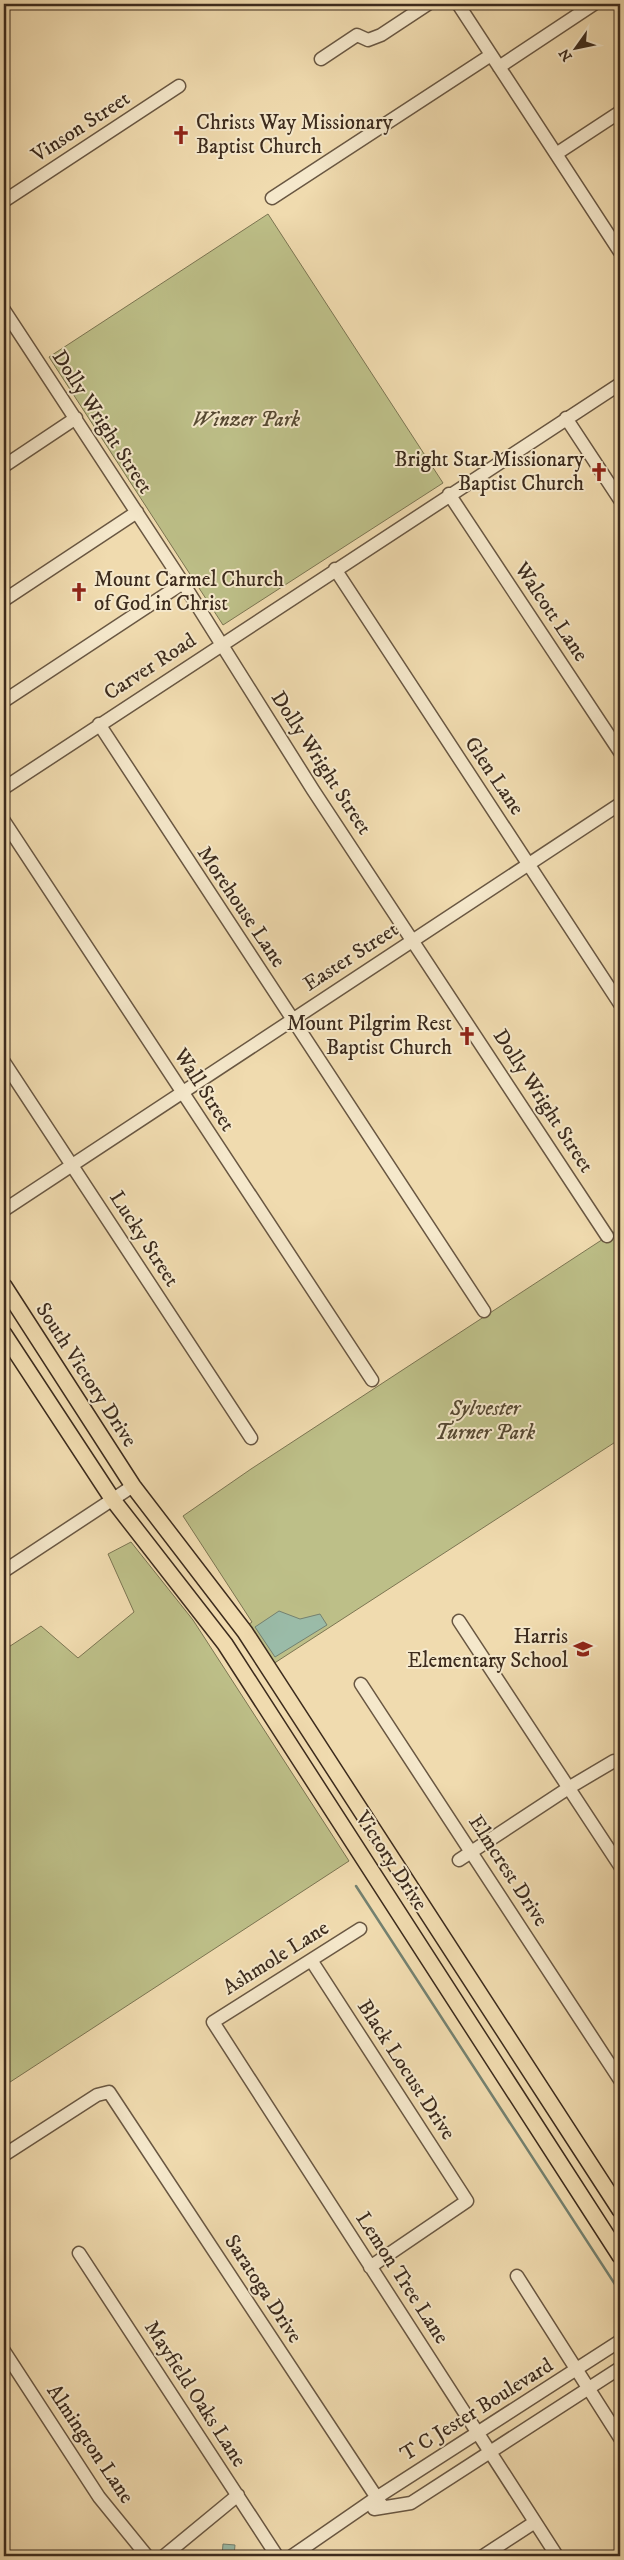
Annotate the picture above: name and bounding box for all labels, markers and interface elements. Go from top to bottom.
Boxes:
north arrow [552,22,602,72]
text: N [555,44,577,64]
street label: Vinson Street [26,85,135,169]
place label: Christs Way Missionary Baptist Church [196,110,394,160]
church icon: Christs Way Missionary Baptist Church [170,124,192,146]
street label: Dolly Wright Street [46,345,158,499]
park label: Winzer Park [192,407,300,433]
place label: Bright Star Missionary Baptist Church [394,447,585,497]
church icon: Bright Star Missionary Baptist Church [588,461,610,483]
street label: Walcott Lane [508,557,594,667]
place label: Mount Carmel Church of God in Christ [94,567,284,617]
church icon: Mount Carmel Church of God in Christ [68,581,90,603]
street label: Carver Road [99,627,201,706]
street label: Dolly Wright Street [265,686,377,840]
street label: Glen Lane [458,732,530,820]
street label: Morehouse Lane [191,841,291,973]
street label: Easter Street [299,916,404,997]
place label: Mount Pilgrim Rest Baptist Church [287,1011,452,1061]
street label: Dolly Wright Street [487,1024,599,1178]
church icon: Mount Pilgrim Rest Baptist Church [456,1025,478,1047]
street label: Wall Street [167,1043,241,1137]
street label: Lucky Street [103,1186,185,1292]
street label: South Victory Drive [30,1298,143,1452]
park label: Sylvester Turner Park [435,1396,535,1446]
place label: Harris Elementary School [407,1624,569,1674]
school or university icon: Harris Elementary School [572,1638,594,1660]
street label: Victory Drive [349,1805,433,1916]
street label: Elmcrest Drive [462,1810,554,1932]
street label: Ashmole Lane [218,1915,334,2001]
street label: Black Locust Drive [351,1995,461,2145]
street label: Lemon Tree Lane [350,2207,455,2349]
street label: Saratoga Drive [218,2230,308,2348]
street label: Mayfield Oaks Lane [138,2316,252,2472]
street label: T C Jester Boulevard [396,2352,559,2467]
street label: Almington Lane [41,2379,140,2509]

